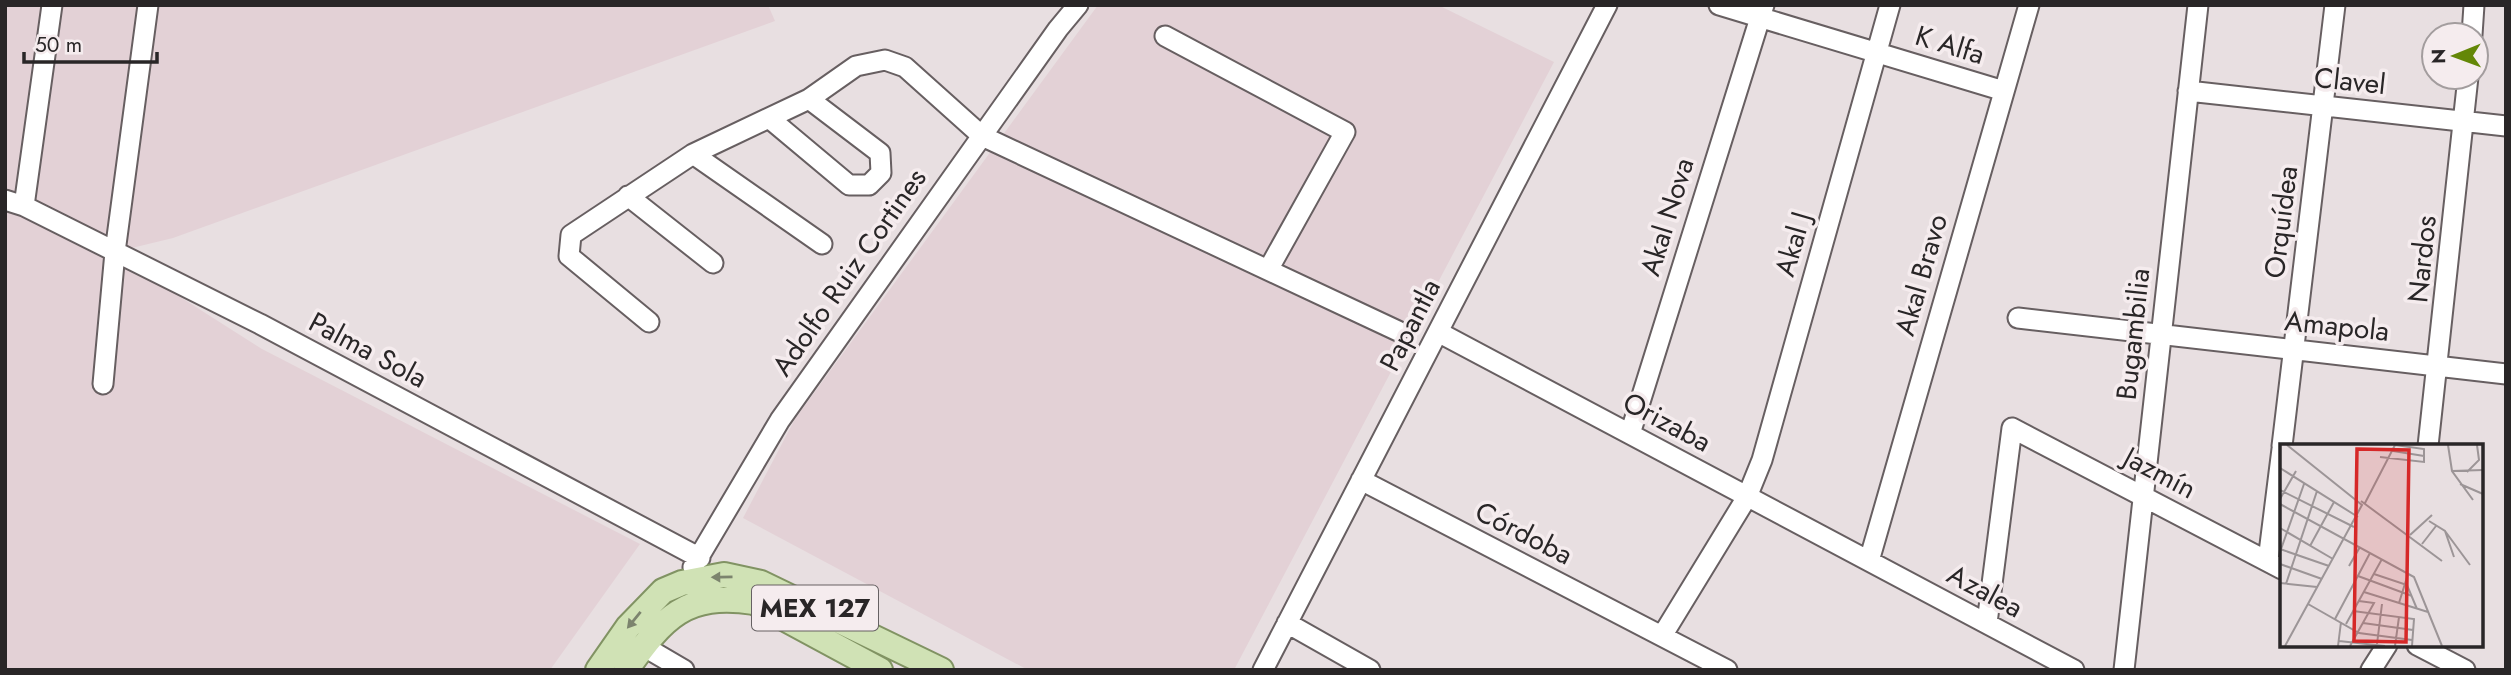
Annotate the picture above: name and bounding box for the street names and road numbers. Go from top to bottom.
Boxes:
street label: K Alfa [1910,15,1990,75]
street label: Clavel [2312,57,2388,105]
street label: Akal Nova [1630,153,1704,281]
street label: Adolfo Ruiz Cortines [762,160,936,384]
street label: Orquídea [2254,163,2308,281]
street label: Akal J [1764,207,1822,281]
street label: Akal Bravo [1884,209,1958,341]
street label: Nardos [2397,213,2447,305]
street label: Bugambilia [2106,266,2160,402]
street label: Papantla [1369,272,1451,378]
street label: Amapola [2283,300,2391,352]
street label: Palma Sola [302,302,434,398]
street label: Orizaba [1616,382,1718,462]
street label: Jazmín [2113,435,2204,509]
street label: Córdoba [1468,491,1580,575]
street label: Azalea [1940,554,2030,628]
road number: MEX 127 [752,586,878,630]

